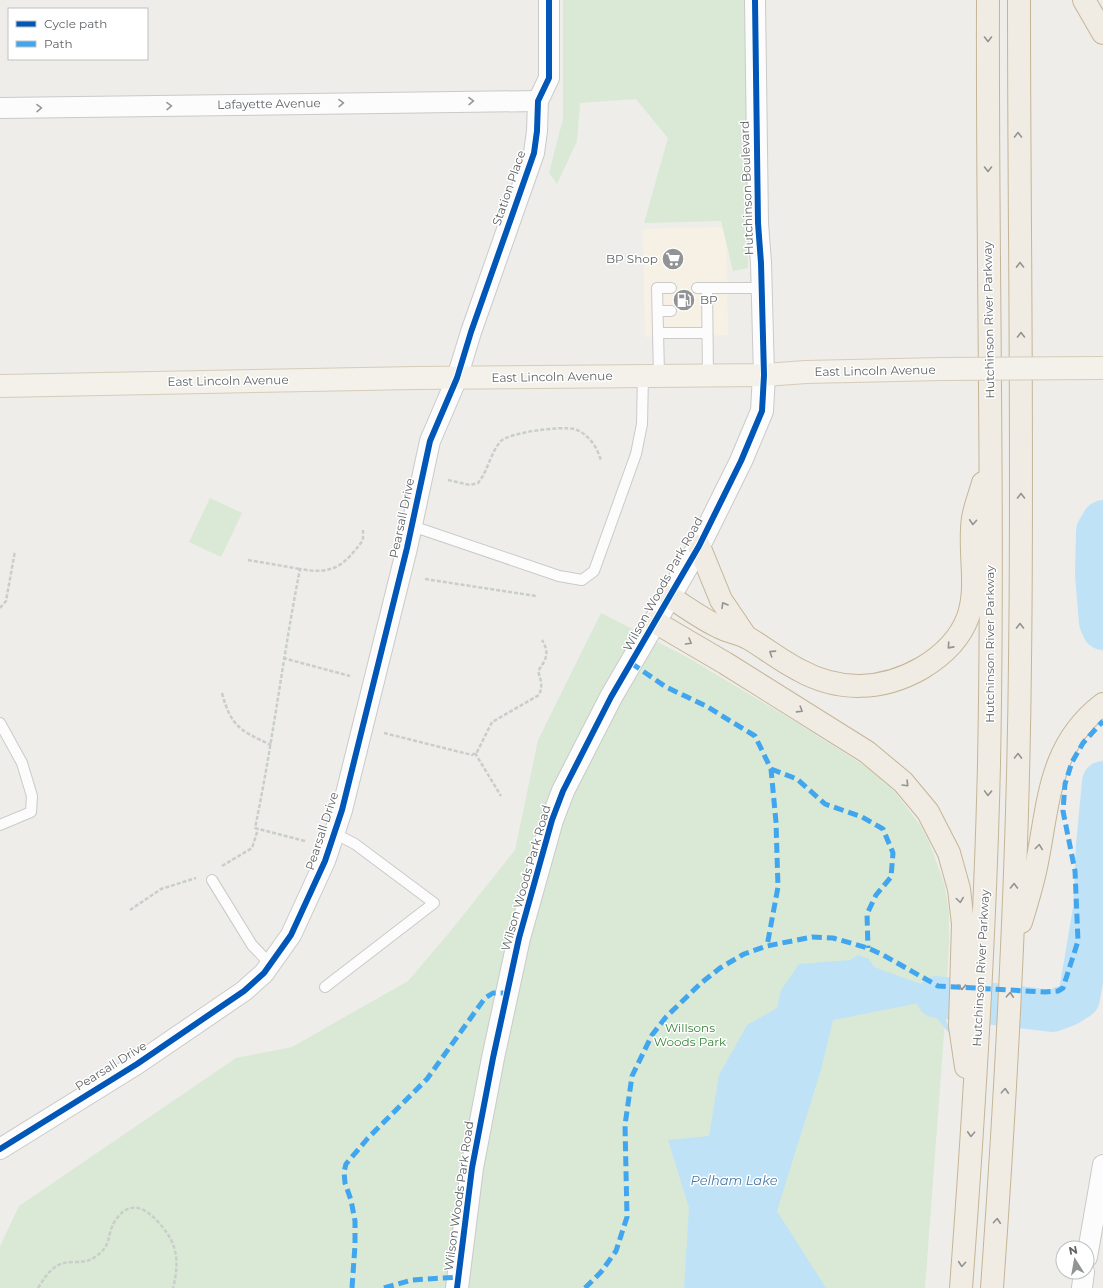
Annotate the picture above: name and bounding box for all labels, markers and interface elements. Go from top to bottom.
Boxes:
legend [8,8,148,60]
text: Cycle path [44,16,107,31]
text: Path [44,36,73,51]
one-way arrow [984,36,992,42]
street label: Lafayette Avenue [217,95,321,112]
one-way arrow [468,97,474,106]
one-way arrow [338,99,344,107]
one-way arrow [166,102,172,110]
one-way arrow [36,104,42,112]
street label: Hutchinson Boulevard [737,121,756,255]
one-way arrow [1014,132,1022,138]
street label: Station Place [489,148,528,228]
one-way arrow [984,166,992,172]
street label: Hutchinson River Parkway [980,241,997,399]
supermarket icon: BP Shop [660,246,686,272]
place label: BP Shop [606,251,658,266]
one-way arrow [1016,262,1024,268]
fuel station icon: BP [671,287,697,313]
place label: BP [700,292,718,307]
one-way arrow [1017,332,1025,338]
street label: East Lincoln Avenue [814,362,936,379]
street label: East Lincoln Avenue [491,368,613,385]
street label: East Lincoln Avenue [167,372,289,389]
street label: Pearsall Drive [386,477,417,559]
one-way arrow [1017,493,1025,499]
street label: Wilson Woods Park Road [619,514,706,653]
one-way arrow [969,519,978,525]
street label: Hutchinson River Parkway [982,565,997,723]
one-way arrow [721,602,728,609]
one-way arrow [1016,623,1024,629]
one-way arrow [685,637,692,644]
one-way arrow [947,641,955,649]
one-way arrow [769,650,776,658]
one-way arrow [796,705,803,713]
one-way arrow [1014,753,1022,759]
one-way arrow [901,780,909,787]
street label: Pearsall Drive [302,790,341,872]
one-way arrow [984,790,992,796]
street label: Wilson Woods Park Road [497,803,554,953]
one-way arrow [1034,844,1043,850]
one-way arrow [1010,883,1018,889]
street label: Hutchinson River Parkway [969,888,992,1047]
one-way arrow [955,897,964,903]
one-way arrow [957,984,966,990]
one-way arrow [1006,992,1015,998]
park label: Willsons Woods Park [654,1020,727,1049]
street label: Pearsall Drive [72,1038,149,1093]
one-way arrow [1001,1088,1009,1094]
street label: Wilson Woods Park Road [441,1120,476,1272]
one-way arrow [967,1131,975,1137]
water label: Pelham Lake [691,1172,778,1188]
one-way arrow [993,1218,1002,1224]
north arrow [1055,1240,1095,1280]
text: N [1067,1242,1079,1258]
one-way arrow [958,1261,967,1267]

